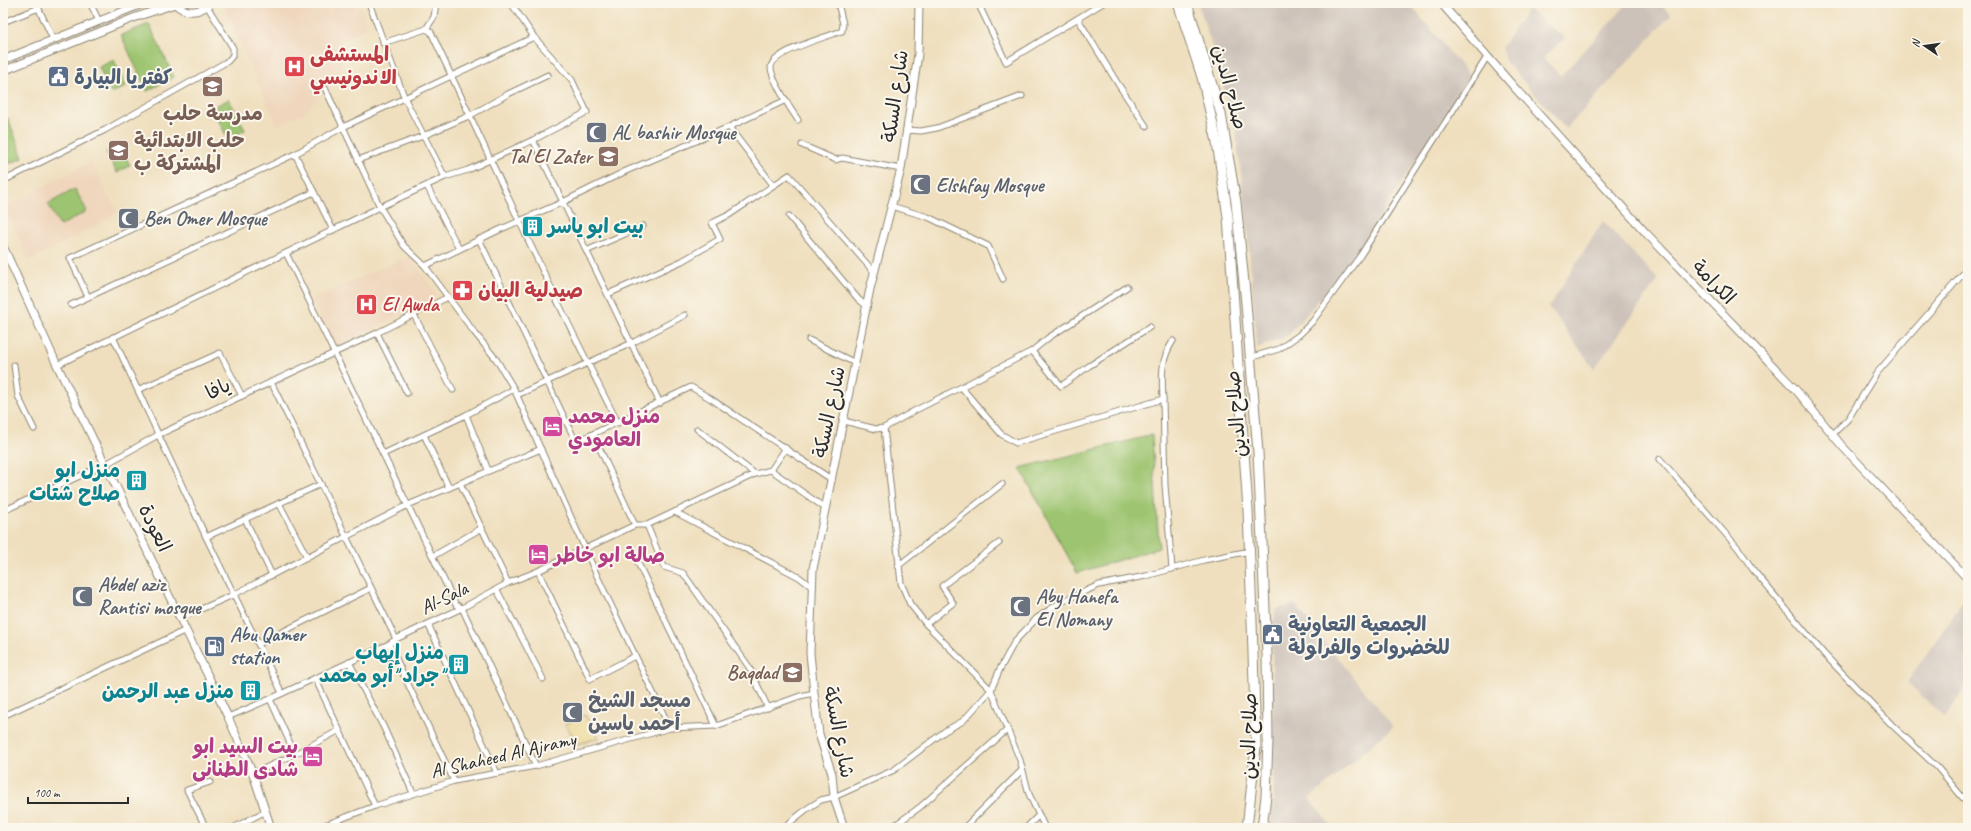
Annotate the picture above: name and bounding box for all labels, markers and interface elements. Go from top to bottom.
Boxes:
north arrow [1905,26,1945,66]
text: N [1908,37,1923,49]
place label: المستشفى الاندونيسي [310,42,397,95]
street label: صلاح الدين [1206,42,1253,133]
street label: شارع السكة [876,48,915,144]
hospital icon: المستشفى الاندونيسي [282,53,308,79]
public building icon: كفتريا البيارة [46,64,72,90]
place label: كفتريا البيارة [74,65,172,90]
school or university icon: مدرسة حلب [200,74,226,100]
place label: مدرسة حلب [163,101,263,126]
mosque icon: AL bashir Mosque [584,119,610,145]
place label: AL bashir Mosque [612,120,737,145]
place label: حلب الابتدائية المشتركة ب [134,128,245,176]
school or university icon: حلب الابتدائية المشتركة ب [105,138,131,164]
school or university icon: Tal El Zater [595,143,621,169]
place label: Tal El Zater [509,144,595,169]
mosque icon: Elshfay Mosque [907,172,933,198]
place label: Elshfay Mosque [936,173,1046,199]
mosque icon: Ben Omer Mosque [115,205,141,231]
place label: Ben Omer Mosque [144,206,268,231]
building icon: بيت ابو ياسر [519,213,545,239]
place label: بيت ابو ياسر [546,214,644,239]
street label: الكرامة [1687,254,1741,310]
pharmacy icon: صيدلية البيان [450,277,476,303]
place label: صيدلية البيان [478,278,583,303]
hospital icon: El Awda [354,291,380,317]
place label: El Awda [382,292,441,317]
street label: شارع السكة [807,364,852,460]
street label: صلاح الدين [1220,369,1253,458]
street label: يافا [201,372,235,406]
place label: منزل محمد العامودي [568,404,660,455]
hotel icon: منزل محمد العامودي [539,414,565,440]
place label: منزل ابو صلاح شتات [29,458,120,506]
building icon: منزل ابو صلاح شتات [123,468,149,494]
street label: العودة [132,500,177,557]
hotel icon: صالة ابو خاطر [526,542,552,568]
place label: صالة ابو خاطر [552,543,665,568]
place label: Abdel aziz Rantisi mosque [98,572,202,620]
street label: Al-Sala [416,575,474,620]
mosque icon: Abdel aziz Rantisi mosque [69,583,95,609]
place label: Aby Hanefa El Nomany [1036,584,1119,632]
mosque icon: Aby Hanefa El Nomany [1008,594,1034,620]
place label: الجمعية التعاونية للخضروات والفراولة [1288,612,1450,660]
place label: Abu Qamer station [230,622,308,670]
public building icon: الجمعية التعاونية للخضروات والفراولة [1260,622,1286,648]
fuel station icon: Abu Qamer station [201,633,227,659]
place label: منزل إيهاب جراد "أبو محمد" [319,640,448,688]
building icon: منزل إيهاب جراد "أبو محمد" [446,651,472,677]
school or university icon: Baqdad [780,659,806,685]
place label: Baqdad [727,660,782,685]
building icon: منزل عبد الرحمن [237,678,263,704]
place label: منزل عبد الرحمن [102,679,234,704]
street label: شارع السكة [817,684,860,780]
place label: مسجد الشيخ أحمد ياسين [588,688,691,736]
street label: صلاح الدين [1236,692,1263,780]
mosque icon: مسجد الشيخ أحمد ياسين [559,699,585,725]
street label: Al Shaheed Al Ajramy [428,726,580,784]
place label: بيت السيد ابو شادى الطنانى [191,734,298,782]
hotel icon: بيت السيد ابو شادى الطنانى [300,744,326,770]
scale bar [28,779,128,805]
text: 100 m [34,785,61,801]

